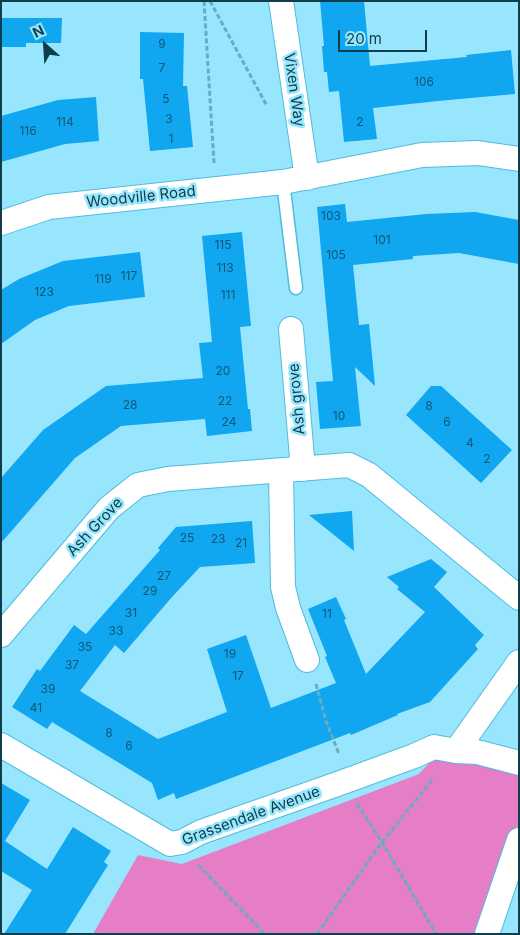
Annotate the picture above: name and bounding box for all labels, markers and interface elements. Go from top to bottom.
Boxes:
north arrow [20,20,70,70]
scale bar [340,20,429,52]
text: N [30,21,47,41]
text: 20 m [346,29,382,48]
house number: 9 [158,37,166,51]
street label: Vixen Way [280,52,308,128]
house number: 7 [159,61,165,75]
house number: 106 [414,75,434,89]
house number: 5 [162,92,170,106]
house number: 3 [165,112,173,126]
house number: 114 [56,115,74,129]
house number: 2 [356,115,364,129]
house number: 116 [19,124,37,138]
house number: 1 [169,132,173,146]
street label: Woodville Road [85,182,197,212]
house number: 103 [321,209,341,223]
house number: 101 [373,233,391,247]
house number: 115 [214,238,232,252]
house number: 105 [326,248,346,262]
house number: 113 [216,261,234,275]
house number: 117 [121,269,137,283]
house number: 119 [94,272,112,286]
house number: 123 [34,285,54,299]
house number: 111 [221,288,235,302]
street label: Ash grove [285,363,309,435]
house number: 20 [216,364,230,378]
house number: 22 [218,394,232,408]
house number: 28 [123,398,137,412]
house number: 8 [425,399,433,413]
house number: 10 [333,409,345,423]
house number: 24 [222,415,236,429]
house number: 6 [443,415,451,429]
house number: 4 [466,436,474,450]
house number: 2 [483,452,491,466]
street label: Ash Grove [63,494,127,560]
house number: 25 [180,531,194,545]
house number: 23 [211,532,225,546]
house number: 21 [235,536,247,550]
house number: 27 [157,569,171,583]
house number: 29 [143,584,157,598]
house number: 31 [125,606,137,620]
house number: 11 [322,607,332,621]
house number: 33 [109,624,123,638]
house number: 35 [78,640,92,654]
house number: 19 [224,647,236,661]
house number: 37 [65,658,79,672]
house number: 17 [232,669,244,683]
house number: 39 [41,682,55,696]
house number: 41 [30,701,42,715]
house number: 8 [105,726,113,740]
house number: 6 [125,739,133,753]
street label: Grassendale Avenue [180,783,322,849]

